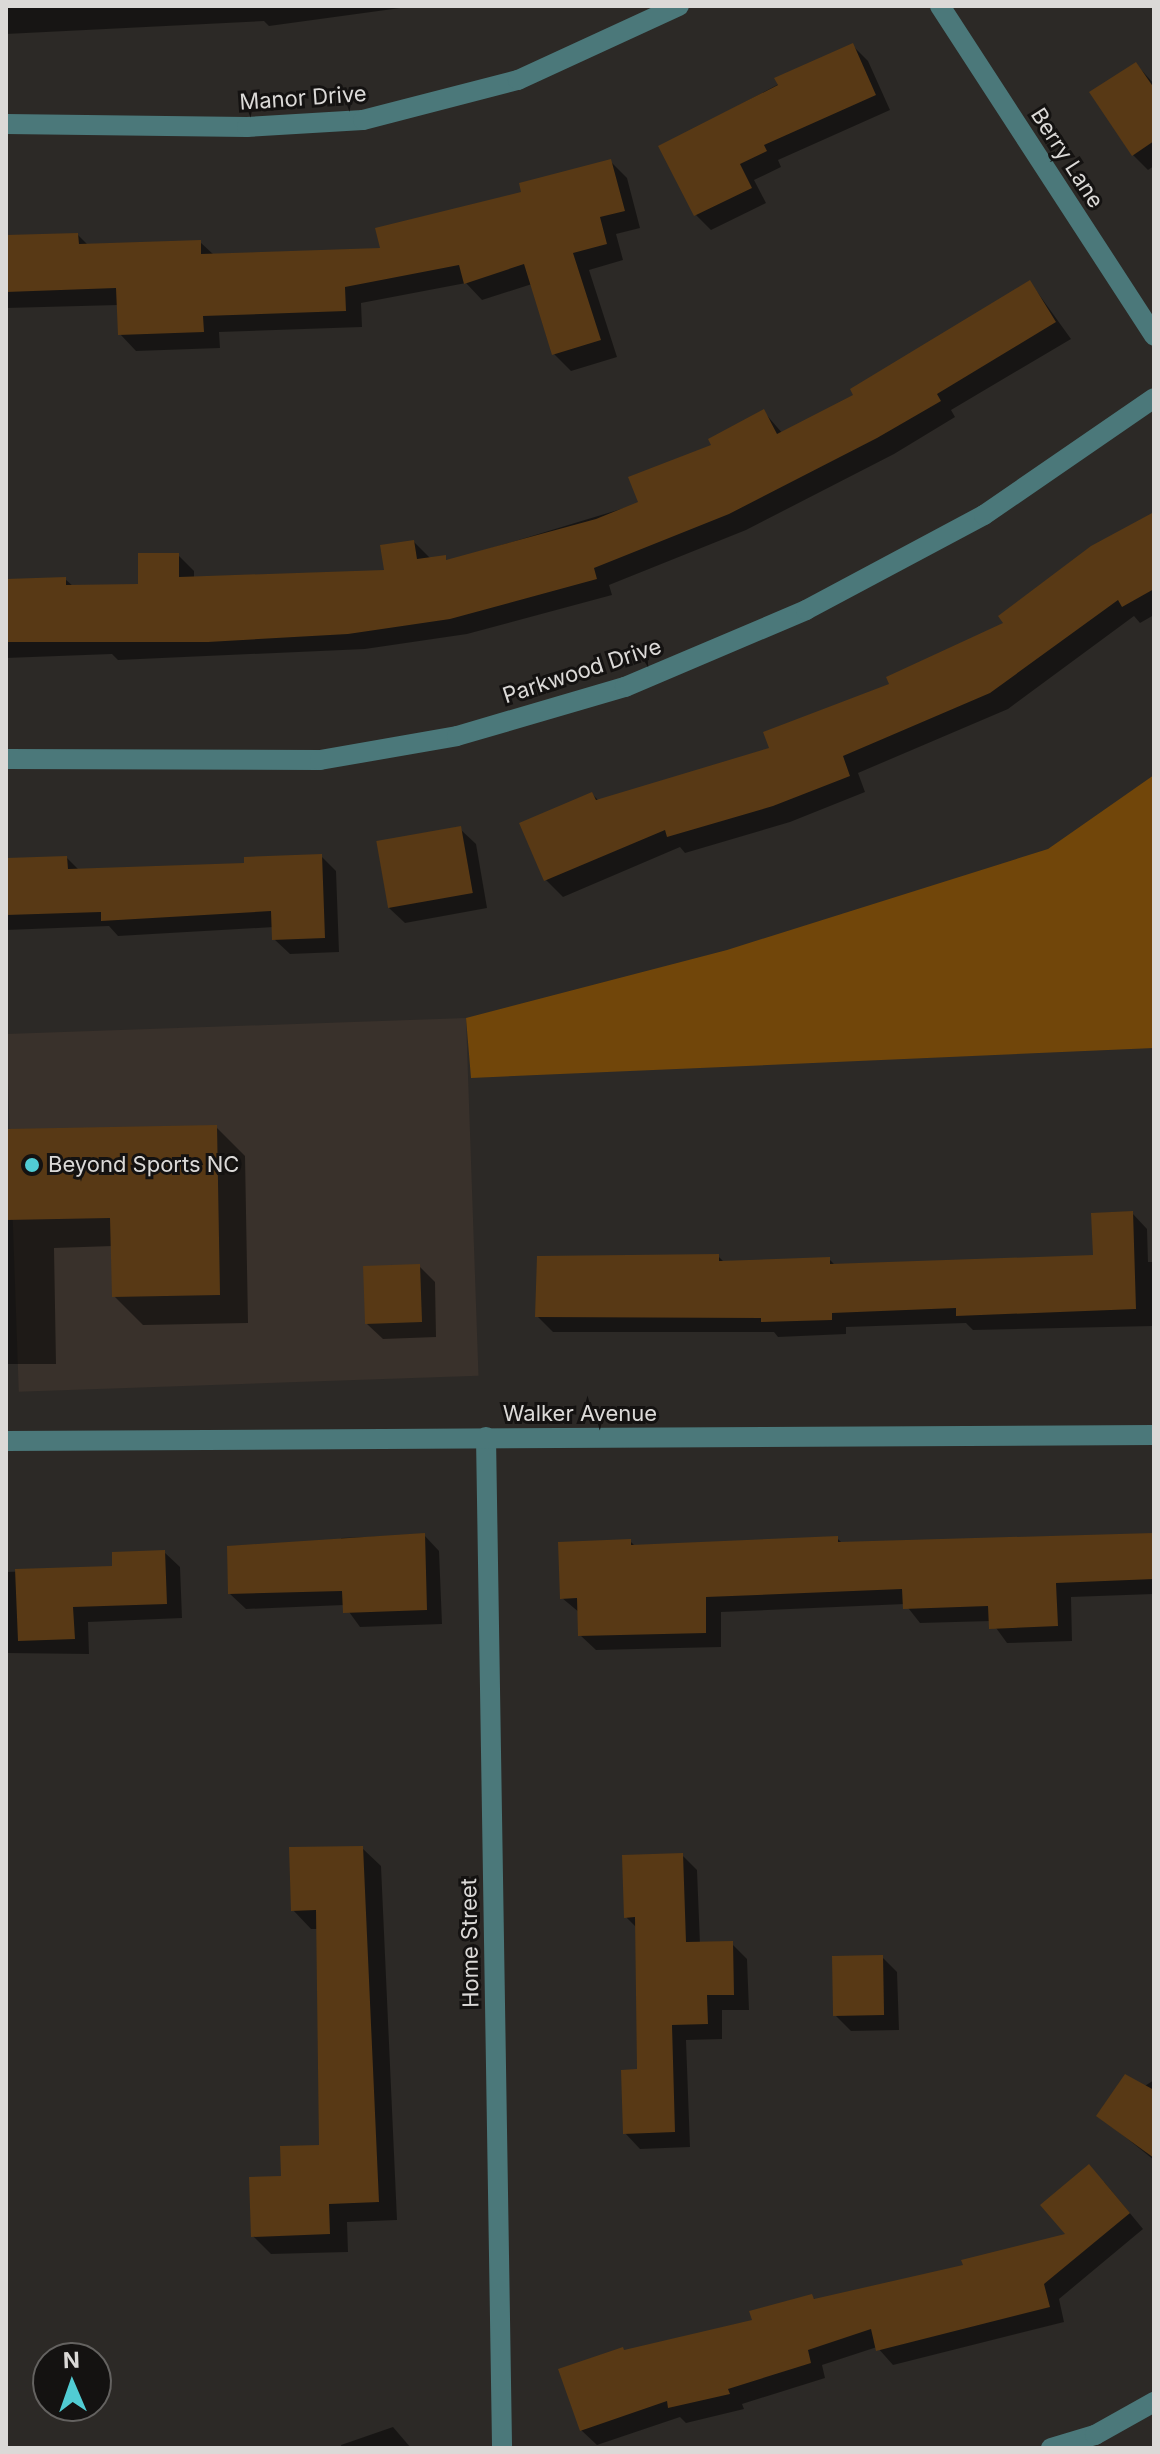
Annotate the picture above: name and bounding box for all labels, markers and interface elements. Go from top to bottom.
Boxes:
street label: Manor Drive [238,80,368,116]
street label: Berry Lane [1025,103,1109,213]
street label: Parkwood Drive [499,633,665,709]
place label: Beyond Sports NC [48,1152,239,1178]
marker: Beyond Sports NC [23,1156,41,1174]
street label: Walker Avenue [503,1401,657,1427]
street label: Home Street [456,1878,484,2008]
north arrow [32,2342,112,2422]
text: N [62,2347,80,2373]

